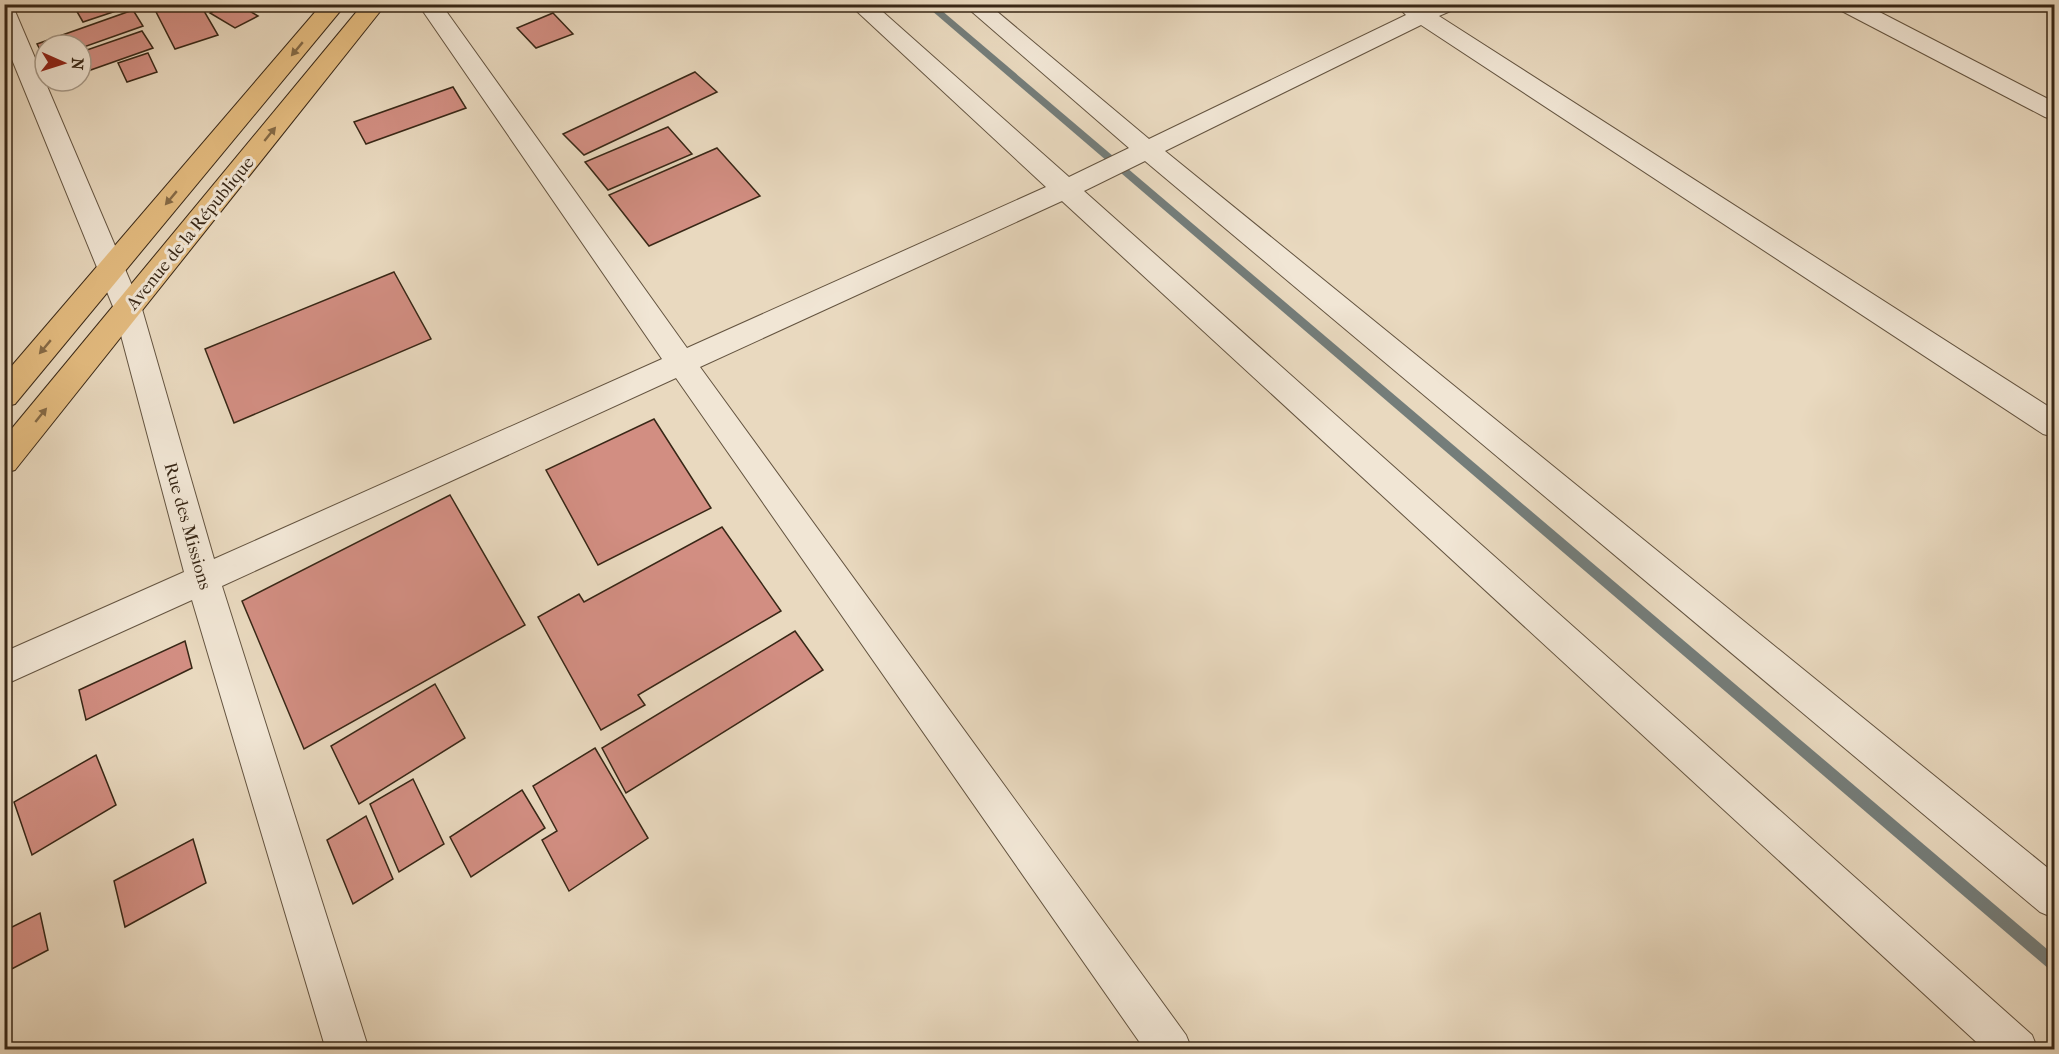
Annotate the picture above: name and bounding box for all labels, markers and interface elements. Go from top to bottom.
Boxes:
north arrow [33,33,93,93]
one-way arrow [291,41,304,56]
text: N [68,57,87,71]
one-way arrow [264,126,276,141]
street label: Avenue de la République [122,152,259,315]
one-way arrow [165,190,178,205]
one-way arrow [39,339,52,355]
one-way arrow [35,407,48,423]
street label: Rue des Missions [159,460,216,592]

